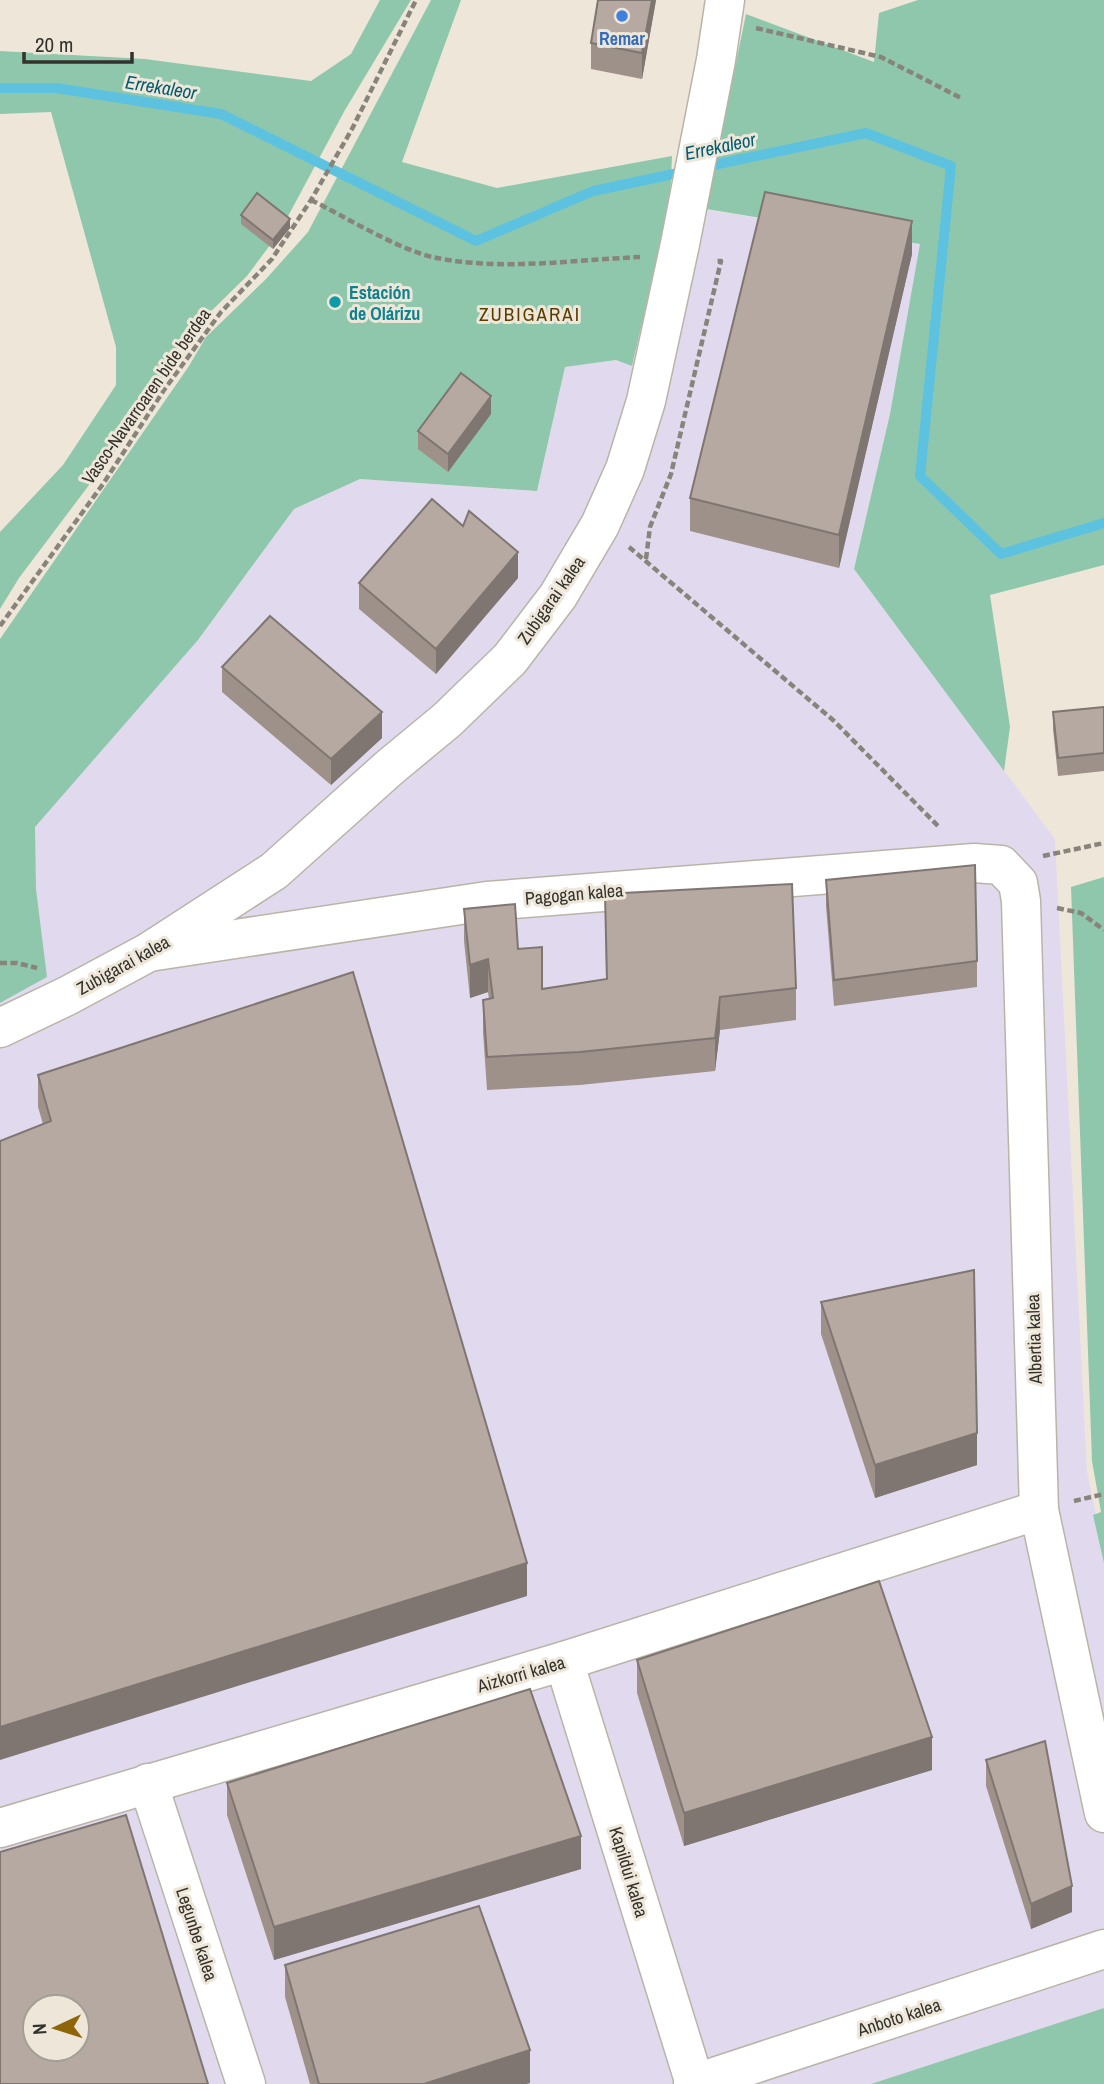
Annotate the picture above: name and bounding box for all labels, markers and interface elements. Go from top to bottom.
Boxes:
marker: Remar [614,8,630,24]
scale bar [24,21,133,65]
place label: Remar [599,26,645,51]
text: 20 m [35,30,73,59]
water label: Errekaleor [123,69,199,106]
water label: Errekaleor [682,126,759,166]
place label: Estación de Olárizu [349,280,420,326]
marker: Estación de Olárizu [327,294,343,310]
district label: ZUBIGARAI [479,301,581,327]
street label: Vasco-Navarroaren bide berdea [76,303,216,489]
street label: Zubigarai kalea [511,551,591,649]
street label: Pagogan kalea [524,877,624,911]
street label: Zubigarai kalea [72,929,174,1001]
street label: Albertia kalea [1020,1293,1048,1386]
street label: Aizkorri kalea [473,1650,568,1699]
street label: Kapildui kalea [603,1824,655,1920]
street label: Legunbe kalea [170,1884,224,1984]
street label: Anboto kalea [853,1992,944,2043]
north arrow [21,1993,91,2063]
text: N [26,2023,52,2036]

